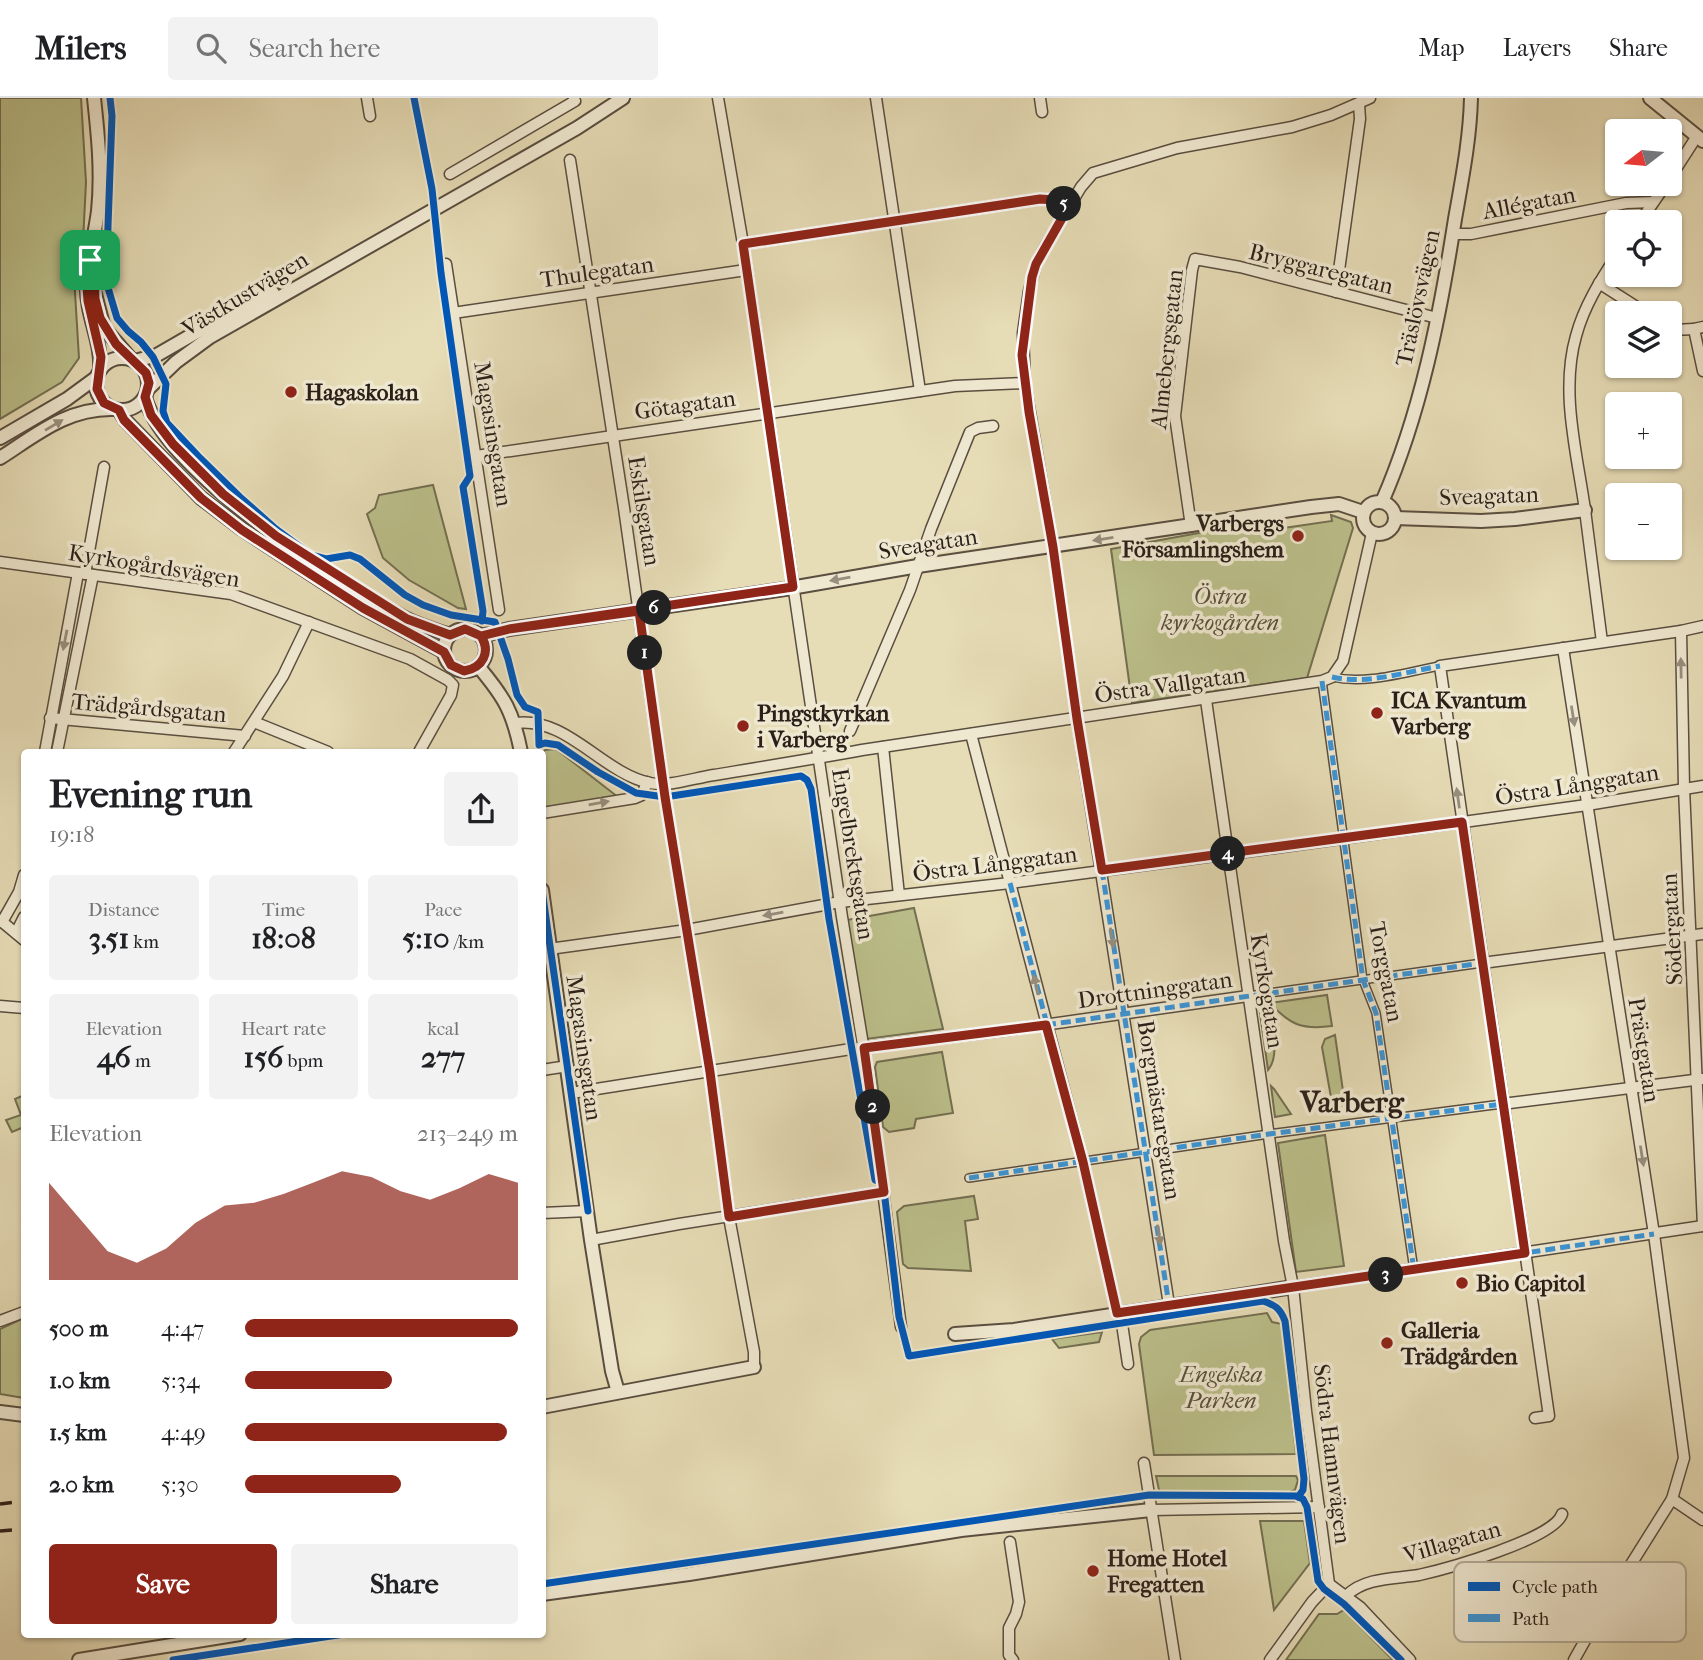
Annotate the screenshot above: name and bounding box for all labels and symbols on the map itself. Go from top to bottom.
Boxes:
north arrow [1605,119,1682,196]
street label: Allégatan [1479,181,1578,225]
pin: 5 [1046,186,1082,222]
street label: Träslövsvägen [1390,227,1446,369]
pin [60,230,120,290]
street label: Bryggaregatan [1246,238,1397,300]
street label: Västkustvägen [176,245,314,343]
street label: Thulegatan [539,251,656,293]
street label: Almebergsgatan [1145,267,1189,431]
street label: Magasinsgatan [468,359,518,509]
place label: Hagaskolan [305,379,419,406]
marker: Hagaskolan [283,384,299,400]
street label: Götagatan [633,384,738,425]
one-way arrow [44,418,63,431]
street label: Eskilsgatan [622,454,666,569]
street label: Sveagatan [1439,481,1540,511]
place label: Varbergs Församlingshem [1121,510,1285,563]
street label: Sveagatan [877,523,980,565]
marker: Varbergs Församlingshem [1290,528,1306,544]
one-way arrow [1092,534,1114,545]
street label: Kyrkogårdsvägen [66,539,242,593]
one-way arrow [829,574,851,585]
park label: Östra kyrkogården [1160,583,1279,636]
pin: 6 [636,590,672,626]
one-way arrow [60,629,71,651]
pin: 1 [628,636,662,670]
one-way arrow [1676,657,1687,679]
street label: Östra Vallgatan [1093,661,1248,709]
place label: ICA Kvantum Varberg [1390,687,1527,740]
street label: Trädgårdsgatan [70,688,228,728]
place label: Pingstkyrkan i Varberg [756,700,890,753]
marker: ICA Kvantum Varberg [1369,705,1385,721]
one-way arrow [1568,705,1579,727]
marker: Pingstkyrkan i Varberg [735,718,751,734]
street label: Östra Långgatan [1493,759,1662,811]
street label: Engelbrektsgatan [826,766,880,943]
one-way arrow [1453,787,1464,809]
one-way arrow [588,797,610,808]
pin: 4 [1210,836,1246,872]
street label: Östra Långgatan [911,840,1079,887]
street label: Södergatan [1656,872,1688,986]
one-way arrow [762,909,784,920]
street label: Torggatan [1363,919,1409,1025]
one-way arrow [1107,927,1118,949]
street label: Kyrkogatan [1245,932,1290,1051]
street label: Drottninggatan [1076,966,1235,1014]
street label: Magasinsgatan [560,973,608,1123]
one-way arrow [1030,974,1041,996]
street label: Prästgatan [1622,995,1666,1105]
street label: Borgmästaregatan [1131,1018,1187,1203]
district label: Varberg [1299,1085,1405,1120]
pin: 2 [856,1090,890,1124]
one-way arrow [1637,1145,1648,1167]
one-way arrow [1153,1224,1164,1246]
pin: 3 [1368,1258,1404,1292]
place label: Bio Capitol [1476,1270,1586,1297]
marker: Bio Capitol [1454,1275,1470,1291]
place label: Galleria Trädgården [1400,1317,1518,1370]
marker: Galleria Trädgården [1379,1335,1395,1351]
park label: Engelska Parken [1178,1361,1262,1414]
street label: Södra Hamnvägen [1308,1362,1357,1546]
street label: Villagatan [1399,1515,1504,1569]
place label: Home Hotel Fregatten [1106,1545,1228,1598]
legend [1454,1562,1686,1642]
marker: Home Hotel Fregatten [1085,1563,1101,1579]
text: Cycle path [1512,1576,1598,1598]
text: Path [1512,1608,1550,1630]

